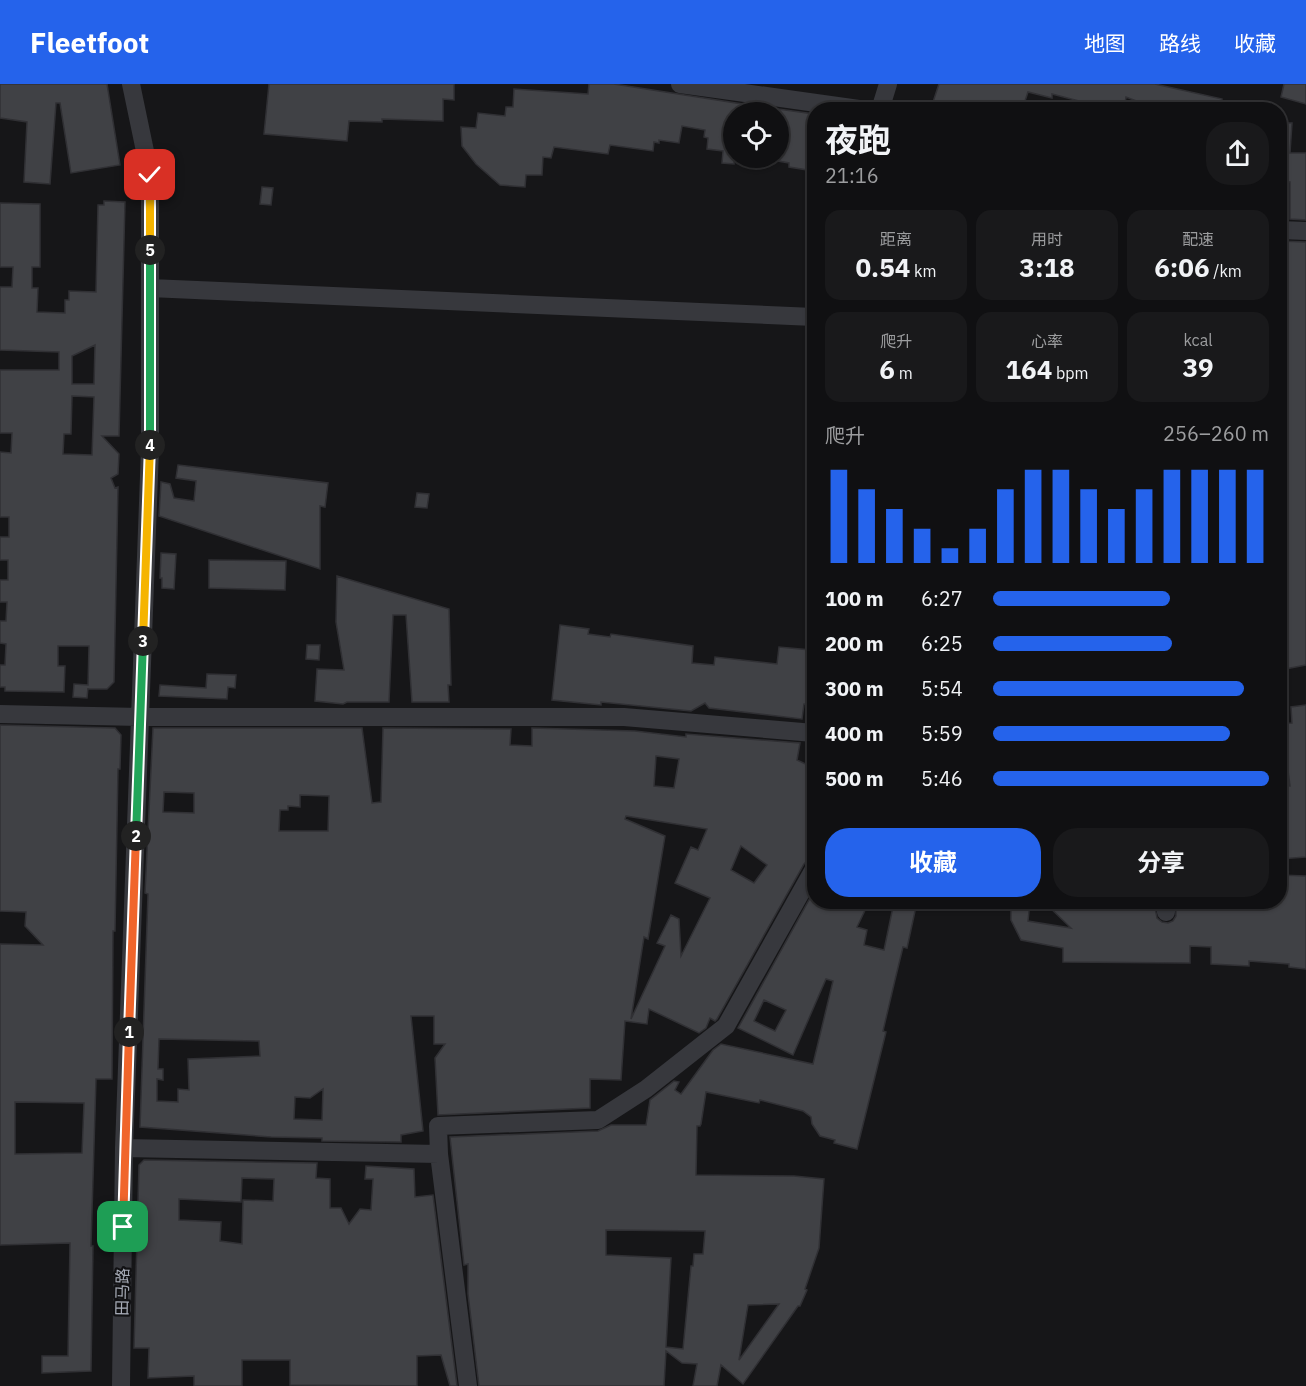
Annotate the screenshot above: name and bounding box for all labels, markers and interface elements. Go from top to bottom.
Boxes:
text: Fleetfoot [30,24,149,61]
text: 地图 [1084,29,1126,57]
text: 路线 [1159,29,1201,57]
text: 收藏 [1234,29,1276,57]
map controls [723,102,789,168]
button: locate [723,102,789,168]
text: 夜跑 [825,118,891,161]
button: share [1206,122,1269,185]
pin [124,149,175,200]
icon: check [133,158,166,191]
text: 21:16 [825,162,879,189]
text: 距离 [880,229,912,249]
text: 用时 [1031,229,1063,249]
text: 配速 [1182,229,1214,249]
pin: 5 [135,235,165,265]
text: 5 [145,240,155,260]
text: 0.54 [855,250,910,284]
text: 3:18 [1019,250,1075,284]
text: 6:06 [1154,250,1210,284]
text: km [910,261,937,281]
text: /km [1210,261,1242,281]
text: kcal [1183,330,1213,350]
text: 爬升 [880,331,912,351]
text: 心率 [1031,331,1063,351]
text: 39 [1182,350,1214,384]
text: 6 [879,352,895,386]
text: 164 [1005,352,1052,386]
text: m [895,363,913,383]
text: bpm [1052,363,1089,383]
text: 256–260 m [1163,420,1269,447]
text: 爬升 [825,422,865,449]
pin: 4 [135,430,165,460]
text: 4 [145,435,155,455]
text: 100 m [825,585,884,612]
text: 6:27 [921,585,963,612]
pin: 3 [128,626,158,656]
text: 200 m [825,630,884,657]
text: 6:25 [921,630,963,657]
text: 3 [138,631,148,651]
text: 300 m [825,675,884,702]
text: 5:54 [921,675,963,702]
text: 400 m [825,720,884,747]
text: 5:59 [921,720,963,747]
text: 500 m [825,765,884,792]
text: 5:46 [921,765,963,792]
pin: 2 [121,821,151,851]
text: 2 [131,826,141,846]
button: 收藏 [825,828,1041,897]
button: 分享 [1053,828,1269,897]
pin: 1 [114,1017,144,1047]
text: 1 [124,1022,134,1042]
pin [97,1201,148,1252]
icon: arrive [106,1210,139,1243]
street label: 田马路 [112,1268,132,1316]

